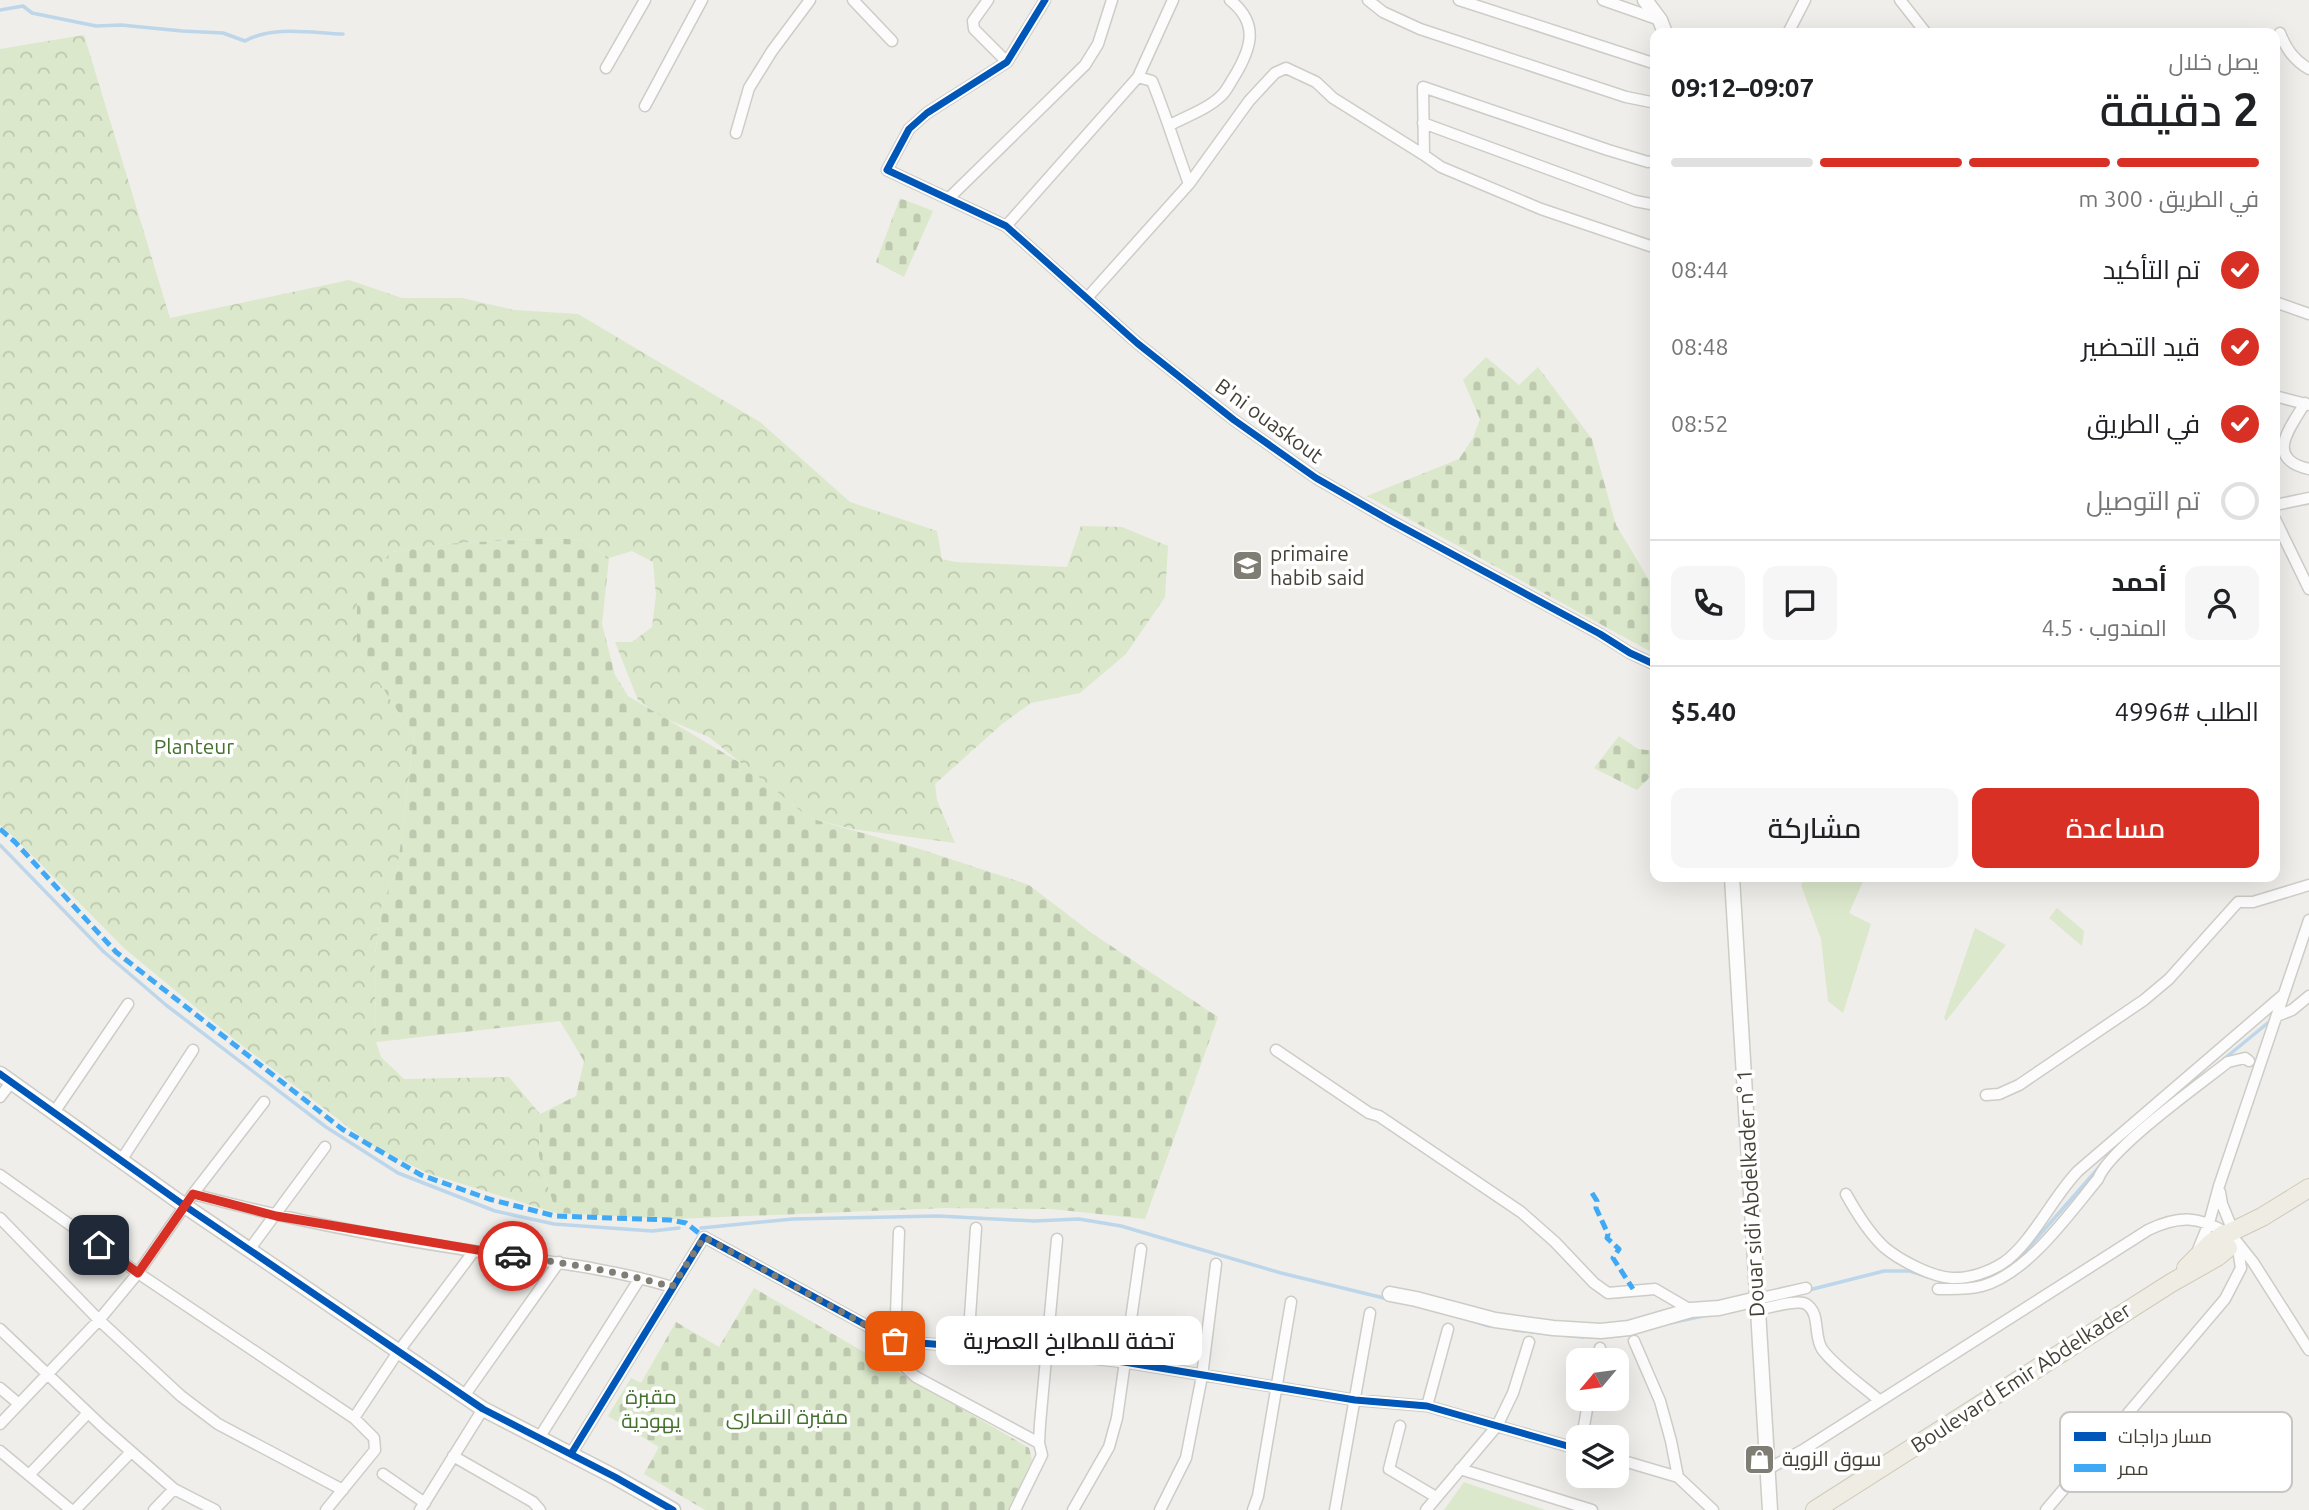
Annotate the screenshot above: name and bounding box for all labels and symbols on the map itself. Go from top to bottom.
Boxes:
street label: B'ni ouaskout [1211,373,1328,467]
place label: primaire habib said [1270,541,1365,589]
school or university icon: primaire habib said [1230,549,1264,583]
park label: Planteur [154,734,234,758]
street label: Douar sidi Abdelkader n° 1 [1732,1069,1768,1317]
pin [69,1215,129,1275]
courier [478,1221,548,1291]
street label: Boulevard Emir Abdelkader [1906,1297,2135,1457]
pin [865,1311,925,1371]
callout: تحفة للمطابخ العصرية [937,1316,1203,1366]
north arrow [1566,1348,1629,1410]
park label: مقبرة يهودية [621,1384,681,1434]
park label: مقبرة النصارى [726,1404,848,1430]
legend [2060,1412,2292,1492]
text: مسار دراجات [2118,1425,2212,1448]
shop icon: سوق الزوية [1742,1442,1776,1476]
place label: سوق الزوية [1782,1446,1881,1472]
text: ممر [2117,1457,2149,1480]

